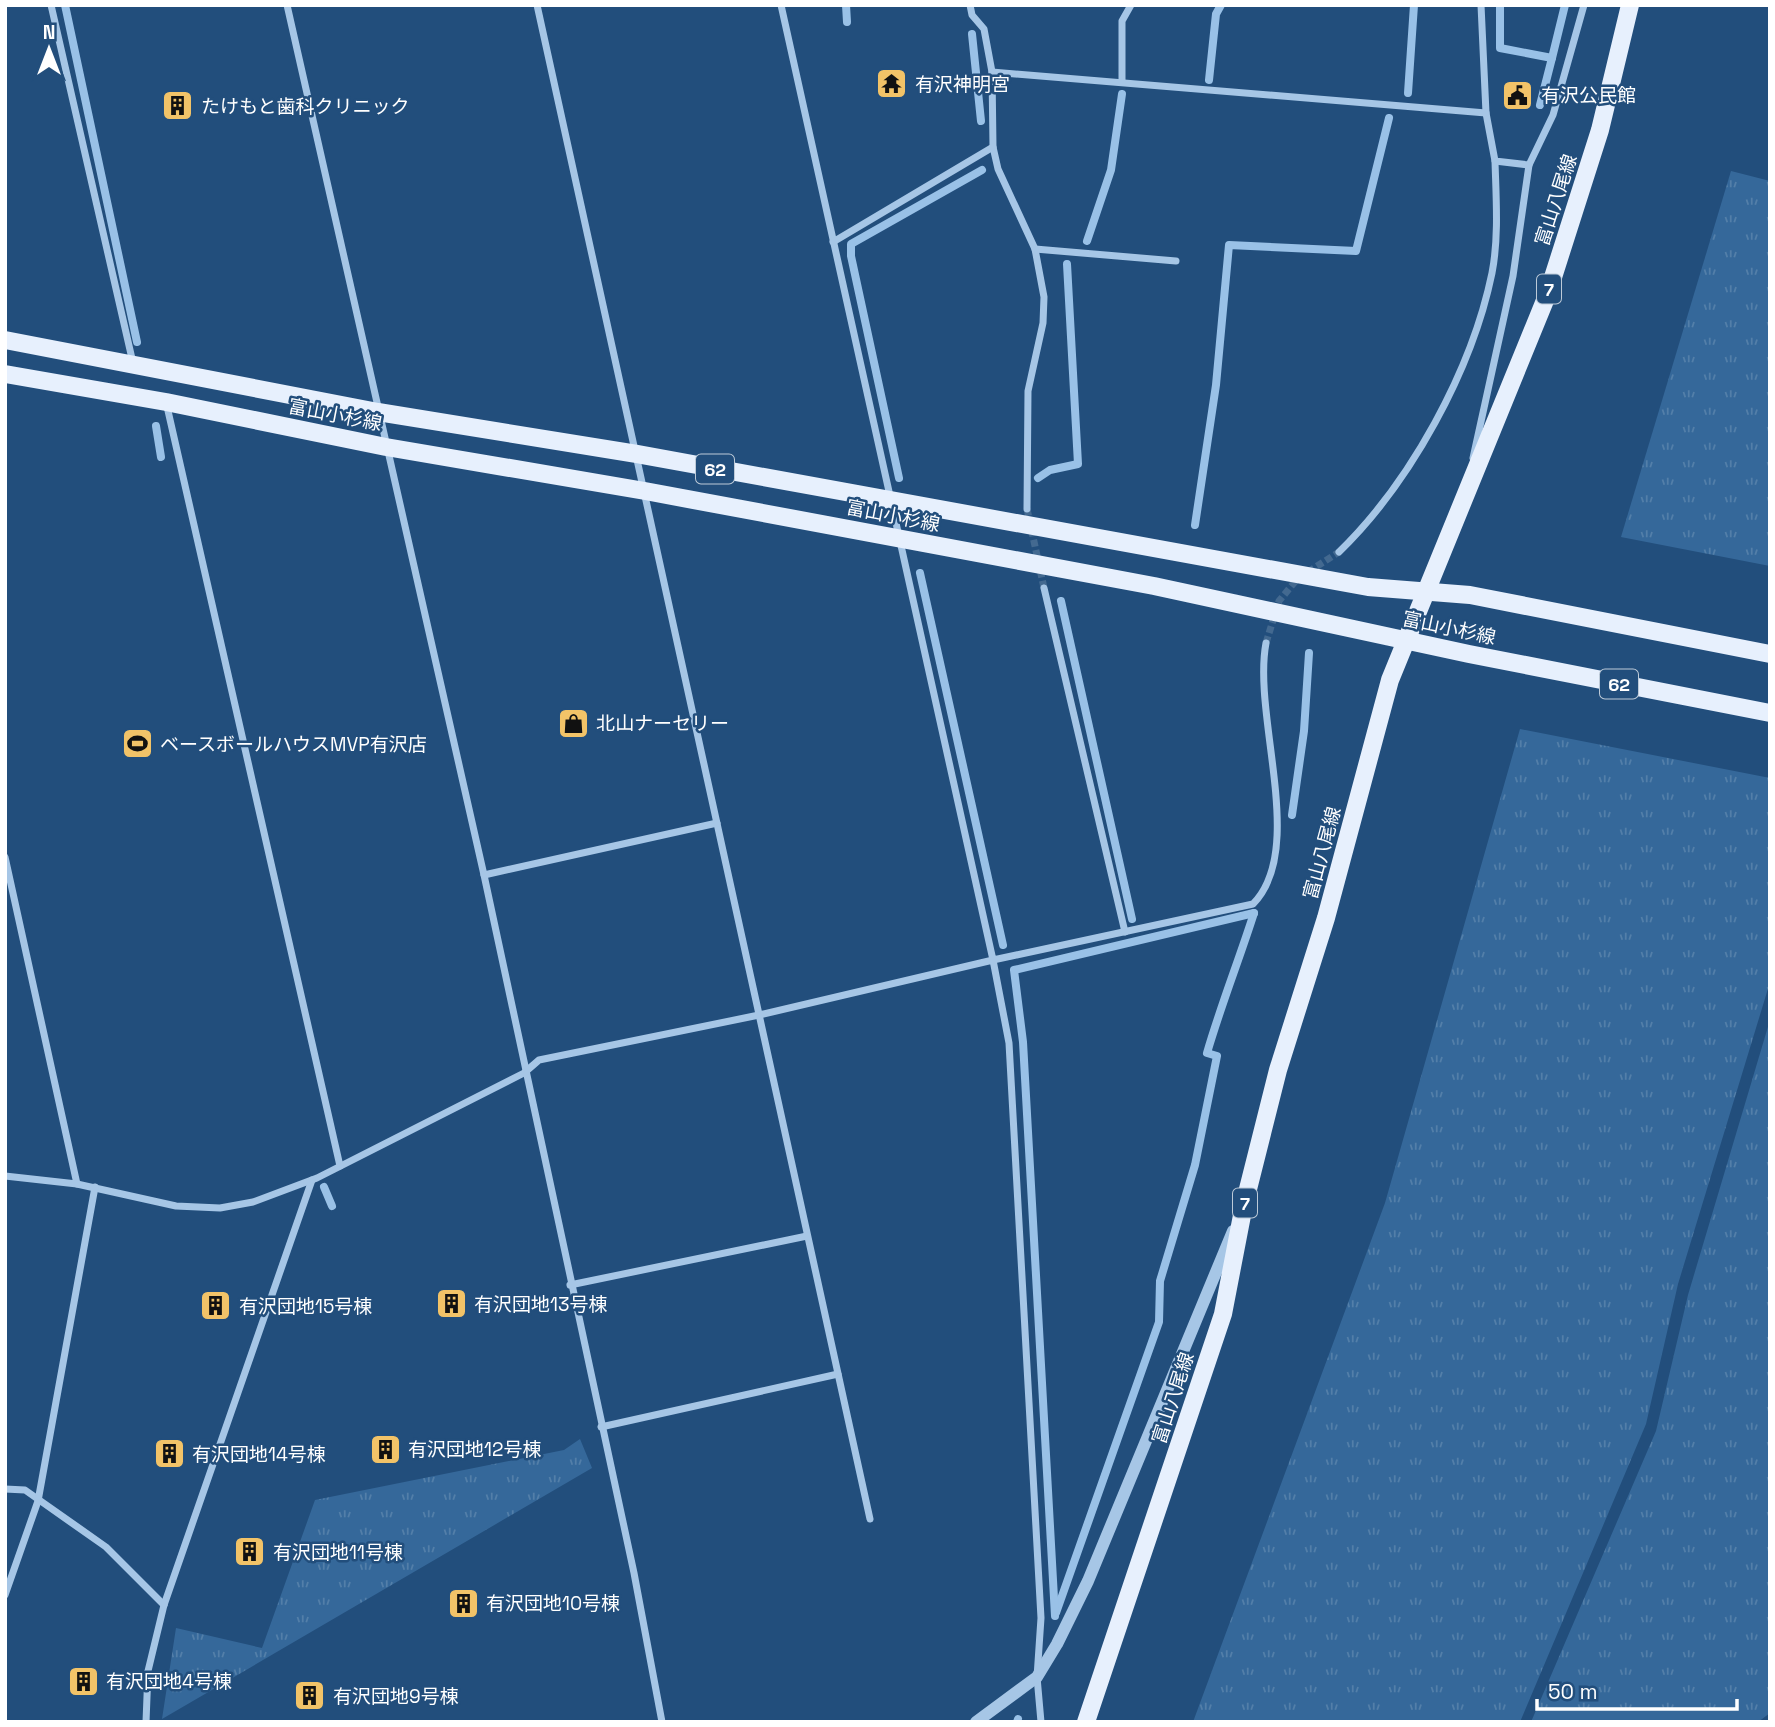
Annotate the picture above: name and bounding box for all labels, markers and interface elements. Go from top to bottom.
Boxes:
north arrow [14,14,84,84]
text: N [43,20,55,45]
temple icon: 有沢神明宮 [875,67,909,101]
place label: 有沢神明宮 [915,72,1010,97]
public building icon: 有沢公民館 [1501,78,1535,112]
place label: 有沢公民館 [1541,83,1636,108]
building icon: たけもと歯科クリニック [161,89,195,123]
place label: たけもと歯科クリニック [201,94,410,119]
street label: 富山八尾線 [1529,151,1583,249]
road number: 7 [1537,274,1561,304]
street label: 富山小杉線 [286,394,384,436]
road number: 62 [696,454,734,484]
street label: 富山小杉線 [844,495,942,537]
street label: 富山小杉線 [1400,606,1498,650]
road number: 62 [1600,670,1638,698]
shop icon: 北山ナーセリー [556,706,590,740]
place label: 北山ナーセリー [596,711,729,736]
sports icon: ベースボールハウスMVP有沢店 [120,727,154,761]
place label: ベースボールハウスMVP有沢店 [160,732,427,757]
street label: 富山八尾線 [1298,804,1346,902]
road number: 7 [1233,1188,1257,1218]
building icon: 有沢団地13号棟 [434,1287,468,1321]
building icon: 有沢団地15号棟 [199,1289,233,1323]
place label: 有沢団地13号棟 [474,1292,607,1317]
place label: 有沢団地15号棟 [239,1294,372,1319]
street label: 富山八尾線 [1146,1349,1200,1447]
building icon: 有沢団地12号棟 [368,1432,402,1466]
building icon: 有沢団地14号棟 [152,1437,186,1471]
place label: 有沢団地12号棟 [408,1437,541,1462]
place label: 有沢団地14号棟 [192,1442,326,1467]
building icon: 有沢団地11号棟 [233,1535,267,1569]
place label: 有沢団地11号棟 [273,1540,403,1565]
building icon: 有沢団地10号棟 [446,1586,480,1620]
place label: 有沢団地10号棟 [486,1591,620,1616]
building icon: 有沢団地4号棟 [66,1664,100,1698]
scale bar [1537,1668,1736,1712]
place label: 有沢団地4号棟 [106,1669,232,1694]
text: 50 m [1548,1678,1598,1705]
building icon: 有沢団地9号棟 [293,1679,327,1713]
place label: 有沢団地9号棟 [333,1684,459,1709]

